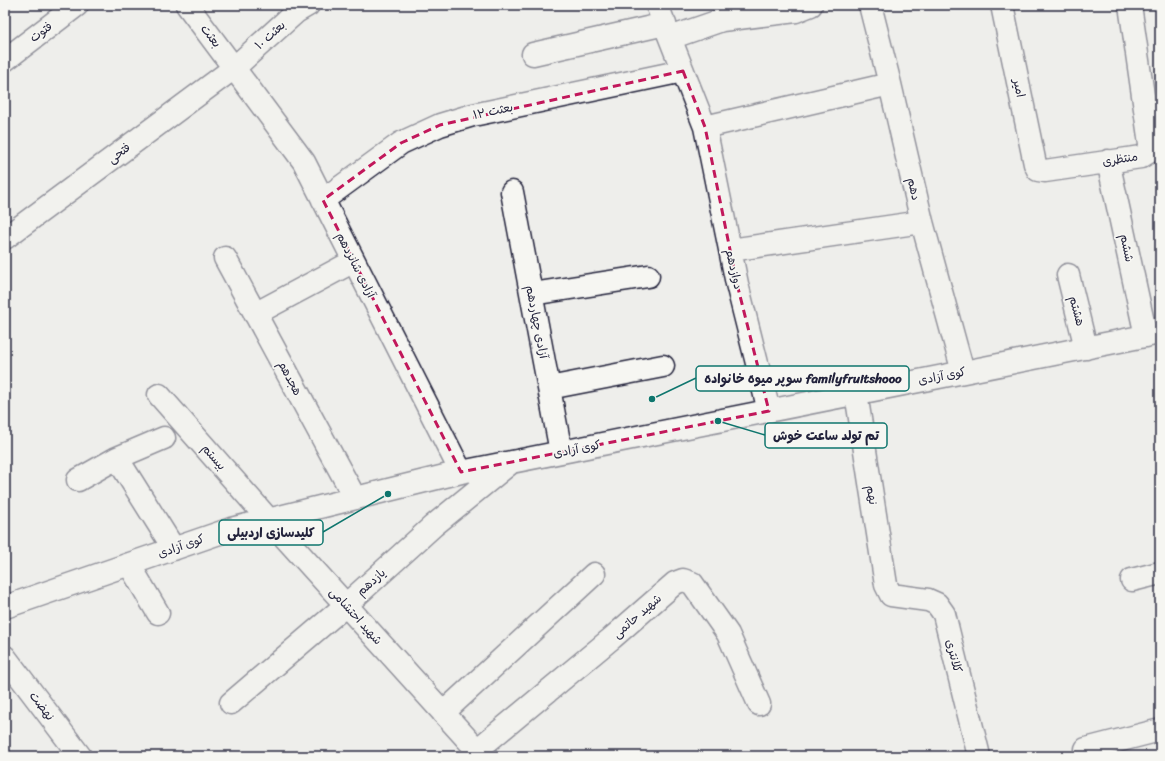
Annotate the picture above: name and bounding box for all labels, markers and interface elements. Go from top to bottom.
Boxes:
street label: بعثت ۱۰ [249,15,291,55]
street label: فتوت [25,16,57,48]
street label: بعثت [195,19,227,53]
street label: امیر [1006,76,1032,99]
street label: بعثت ۱۲ [471,96,515,126]
street label: فتحی [102,137,136,169]
street label: منتظری [1101,145,1139,173]
street label: دهم [901,175,927,203]
street label: آزادی شانزدهم [330,228,383,303]
street label: ششم [1113,232,1141,264]
street label: دوازدهم [719,247,749,291]
street label: آزادی چهاردهم [519,283,555,362]
street label: هشتم [1062,293,1092,329]
street label: هجدهم [272,356,309,400]
street label: کوی آزادی [916,361,968,391]
callout: سوپر میوه خانواده familyfruitshooo [696,366,909,391]
text: سوپر میوه خانواده familyfruitshooo [704,367,902,390]
callout: تم تولد ساعت خوش [765,423,887,448]
text: تم تولد ساعت خوش [773,424,880,447]
street label: کوی آزادی [551,434,603,464]
street label: بیستم [196,439,232,475]
street label: نهم [860,484,884,506]
callout: کلیدسازی اردبیلی [219,520,323,545]
text: کلیدسازی اردبیلی [227,521,315,544]
street label: کوی آزادی [155,528,207,564]
street label: یازدهم [351,562,391,602]
street label: شهید احتشامی [324,582,388,650]
street label: شهید حاتمی [607,588,667,644]
street label: کلانتری [939,637,969,675]
street label: نهضت [23,686,61,726]

